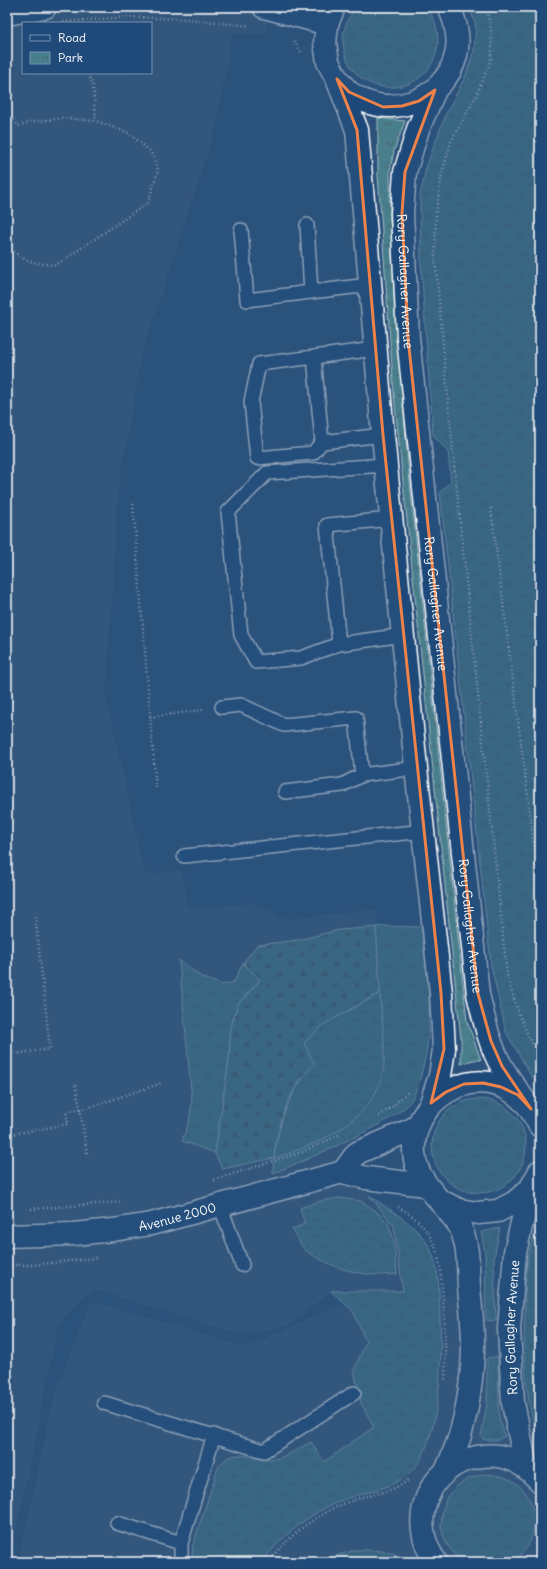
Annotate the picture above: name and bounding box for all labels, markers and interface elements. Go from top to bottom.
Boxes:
legend [22,22,152,74]
text: Road [58,30,86,45]
text: Park [58,50,83,65]
street label: Rory Gallagher Avenue [394,213,418,350]
street label: Rory Gallagher Avenue [421,536,452,672]
street label: Rory Gallagher Avenue [455,858,486,994]
street label: Avenue 2000 [137,1198,218,1234]
street label: Rory Gallagher Avenue [500,1259,523,1395]

